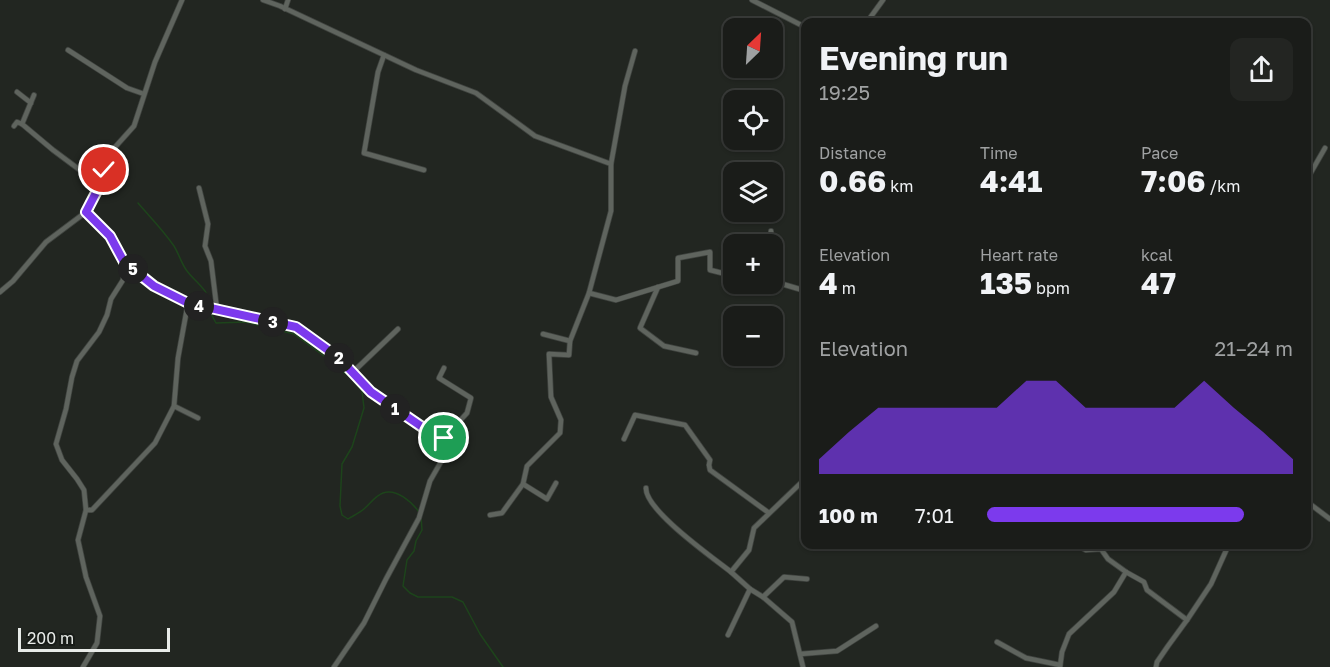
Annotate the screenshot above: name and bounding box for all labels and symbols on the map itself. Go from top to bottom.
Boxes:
north arrow [723,18,783,78]
pin [78,144,129,195]
pin: 5 [118,254,148,284]
pin: 4 [184,291,214,321]
pin: 3 [258,307,288,337]
pin: 2 [324,343,354,373]
pin: 1 [380,394,410,424]
pin [418,412,469,463]
scale bar [18,625,170,652]

